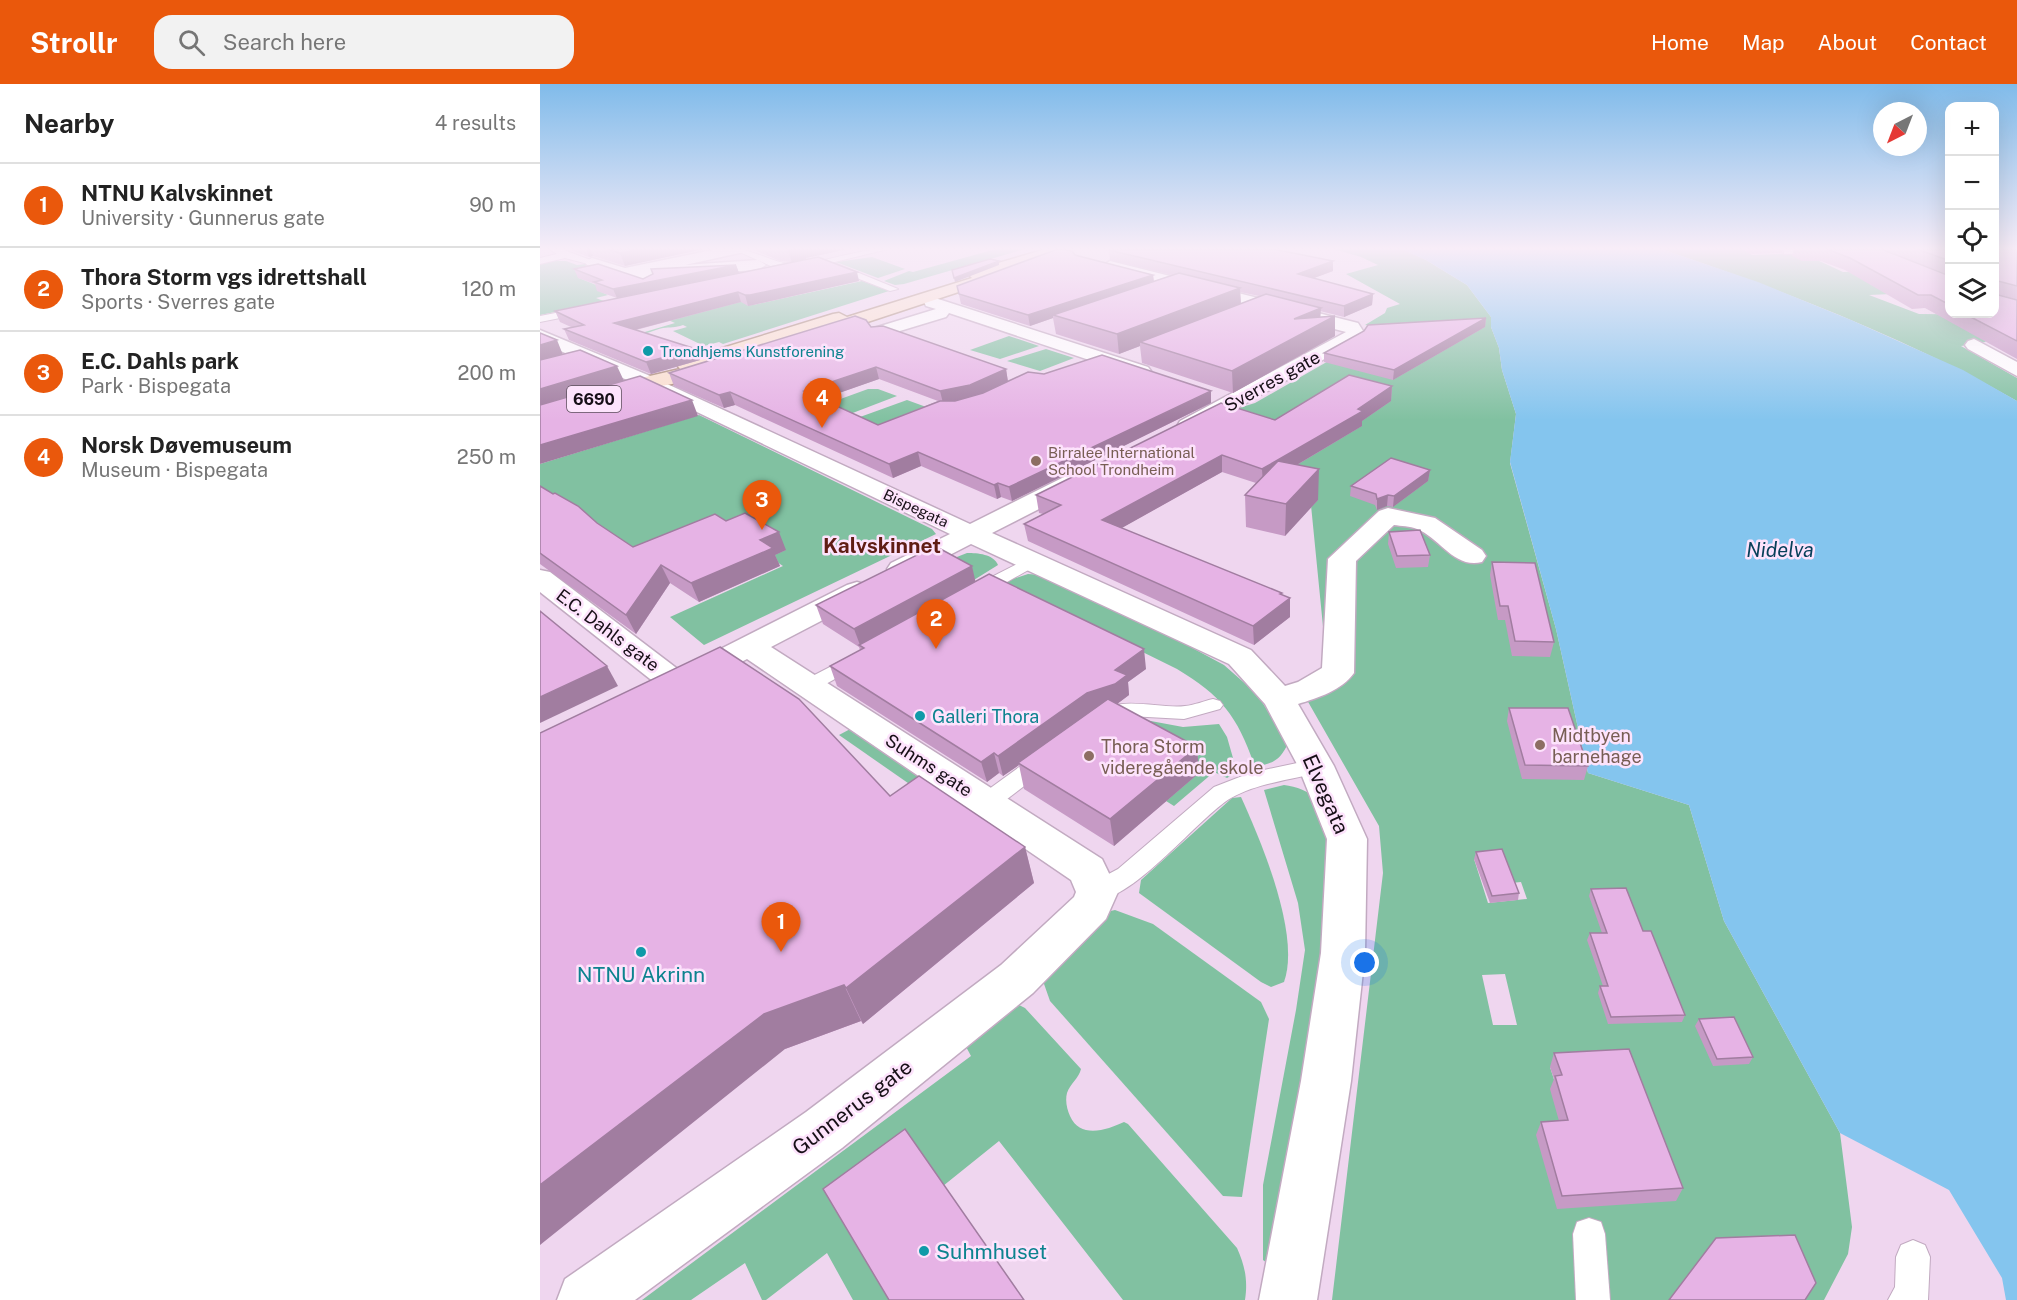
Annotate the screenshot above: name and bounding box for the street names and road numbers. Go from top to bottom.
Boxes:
street label: Sverres gate [1220,346,1324,416]
road number: 6690 [567,386,621,412]
street label: Bispegata [881,486,951,530]
street label: E.C. Dahls gate [552,584,664,676]
street label: Suhms gate [882,729,976,801]
street label: Elvegata [1297,750,1355,838]
street label: Gunnerus gate [787,1054,917,1160]

